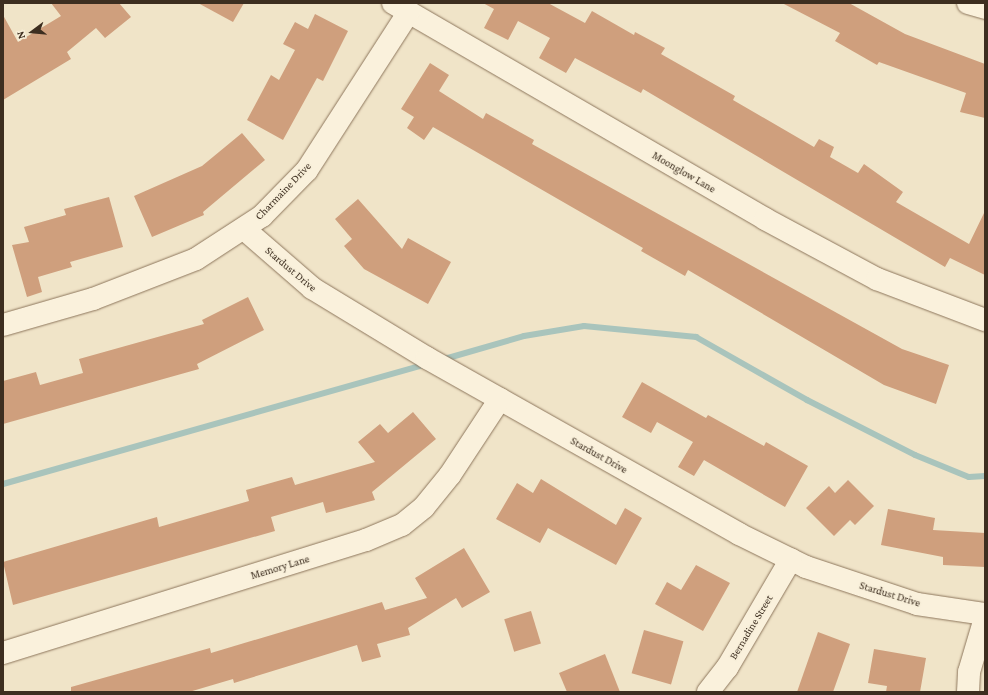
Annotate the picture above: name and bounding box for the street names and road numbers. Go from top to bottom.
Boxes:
street label: Moonglow Lane [650,149,718,195]
street label: Charmaine Drive [252,159,314,223]
street label: Stardust Drive [263,244,319,294]
street label: Stardust Drive [568,434,630,476]
street label: Memory Lane [249,552,311,582]
street label: Stardust Drive [858,578,922,610]
street label: Bernadine Street [727,592,775,662]

